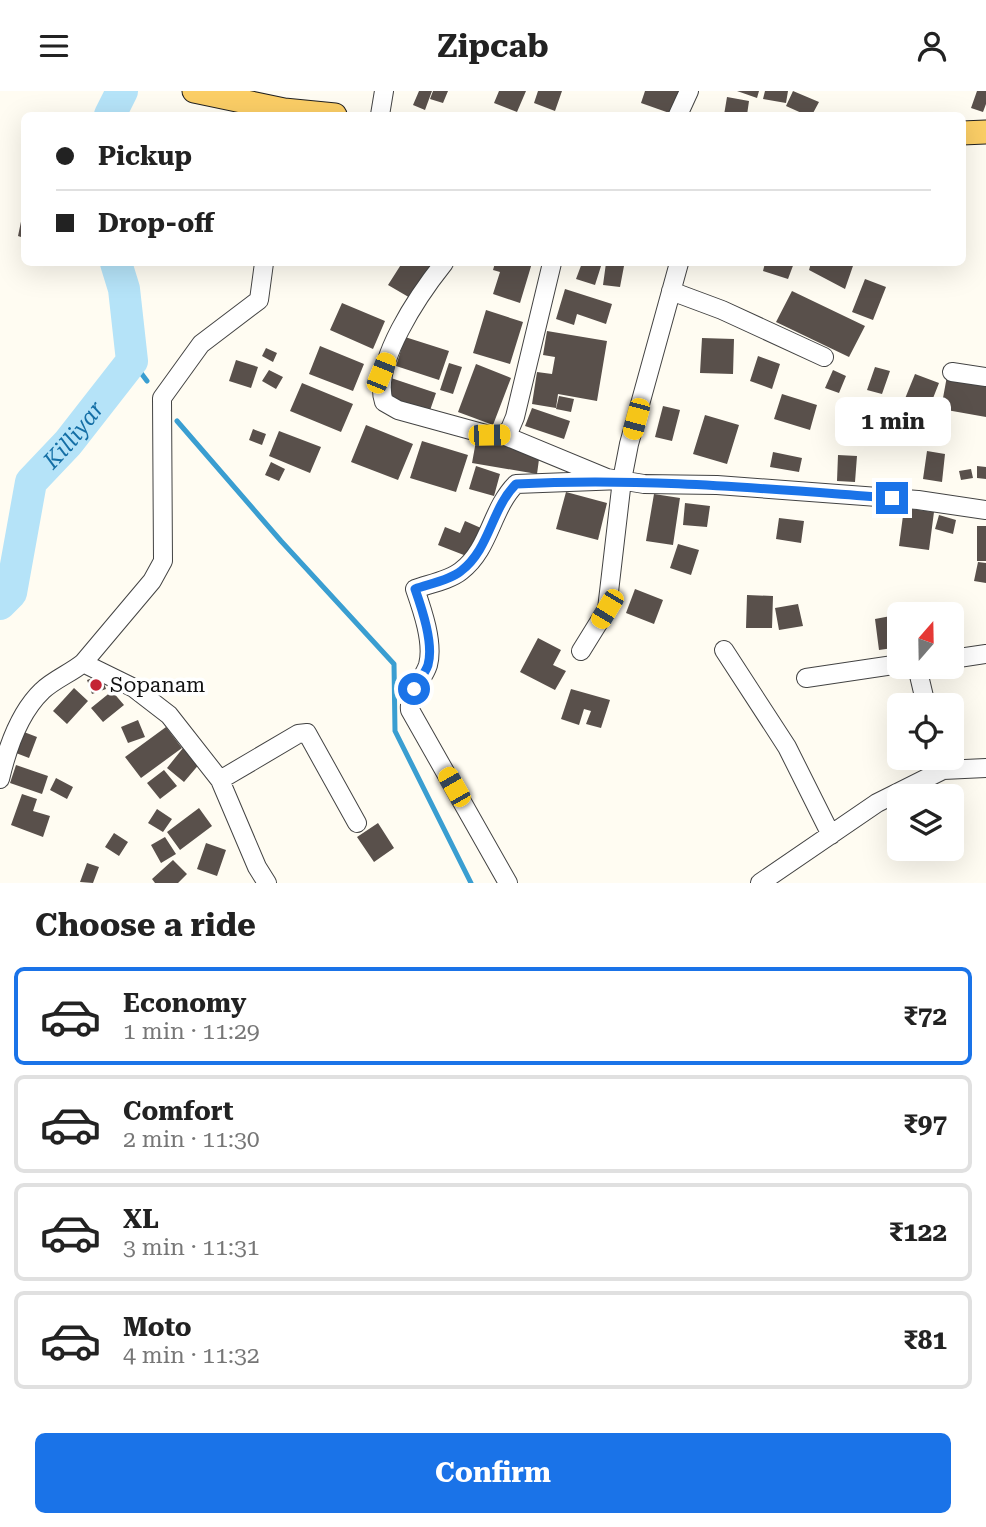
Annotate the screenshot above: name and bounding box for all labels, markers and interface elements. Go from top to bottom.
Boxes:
icon: menu [35,27,73,65]
text: Zipcab [437,27,549,65]
icon: person [913,27,951,65]
text: Pickup [98,141,192,171]
text: Drop-off [98,208,214,238]
car [364,350,399,396]
water label: Killiyar [37,395,110,475]
car [621,396,652,442]
callout: 1 min [834,397,950,445]
text: 1 min [861,408,925,435]
car [468,424,511,446]
route end [876,482,908,514]
car [588,586,627,632]
north arrow [887,602,964,679]
map controls [887,602,964,861]
place label: Sopanam [110,673,205,697]
route start [398,673,430,705]
marker: Sopanam [88,677,104,693]
button: locate [887,693,964,770]
car [435,764,474,810]
button: layers [887,784,964,861]
text: Choose a ride [35,906,256,944]
icon: car [39,985,102,1048]
text: Economy [123,988,246,1018]
text: ₹72 [903,1001,947,1031]
text: 1 min · 11:29 [123,1018,260,1045]
icon: car [39,1093,102,1156]
text: Comfort [123,1096,233,1126]
text: ₹97 [903,1109,947,1139]
text: 2 min · 11:30 [123,1126,260,1153]
icon: car [39,1201,102,1264]
text: XL [123,1204,159,1234]
text: ₹122 [889,1217,947,1247]
text: 3 min · 11:31 [123,1234,260,1261]
icon: car [39,1309,102,1372]
text: Moto [123,1312,192,1342]
text: ₹81 [903,1325,947,1355]
text: 4 min · 11:32 [123,1342,260,1369]
button: Confirm [35,1433,951,1513]

